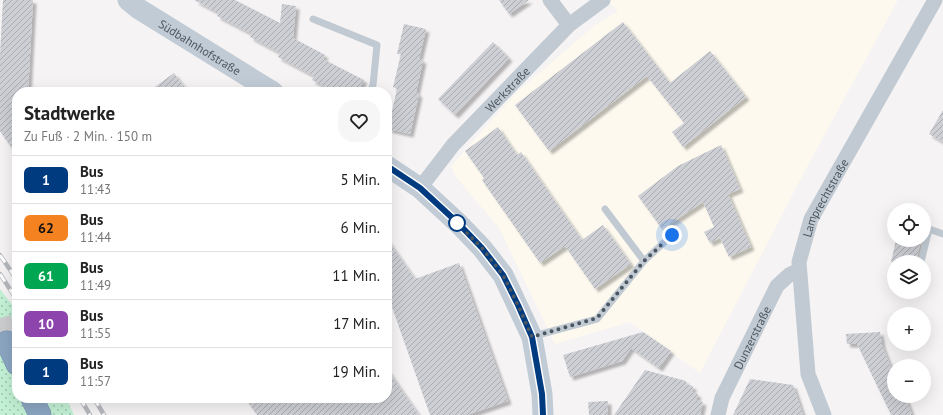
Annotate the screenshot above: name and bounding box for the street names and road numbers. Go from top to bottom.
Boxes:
street label: Südbahnhofstraße [156,16,244,78]
street label: Werkstraße [482,63,533,115]
street label: Lamprechtstraße [799,156,851,239]
street label: Dunzerstraße [730,303,774,372]

